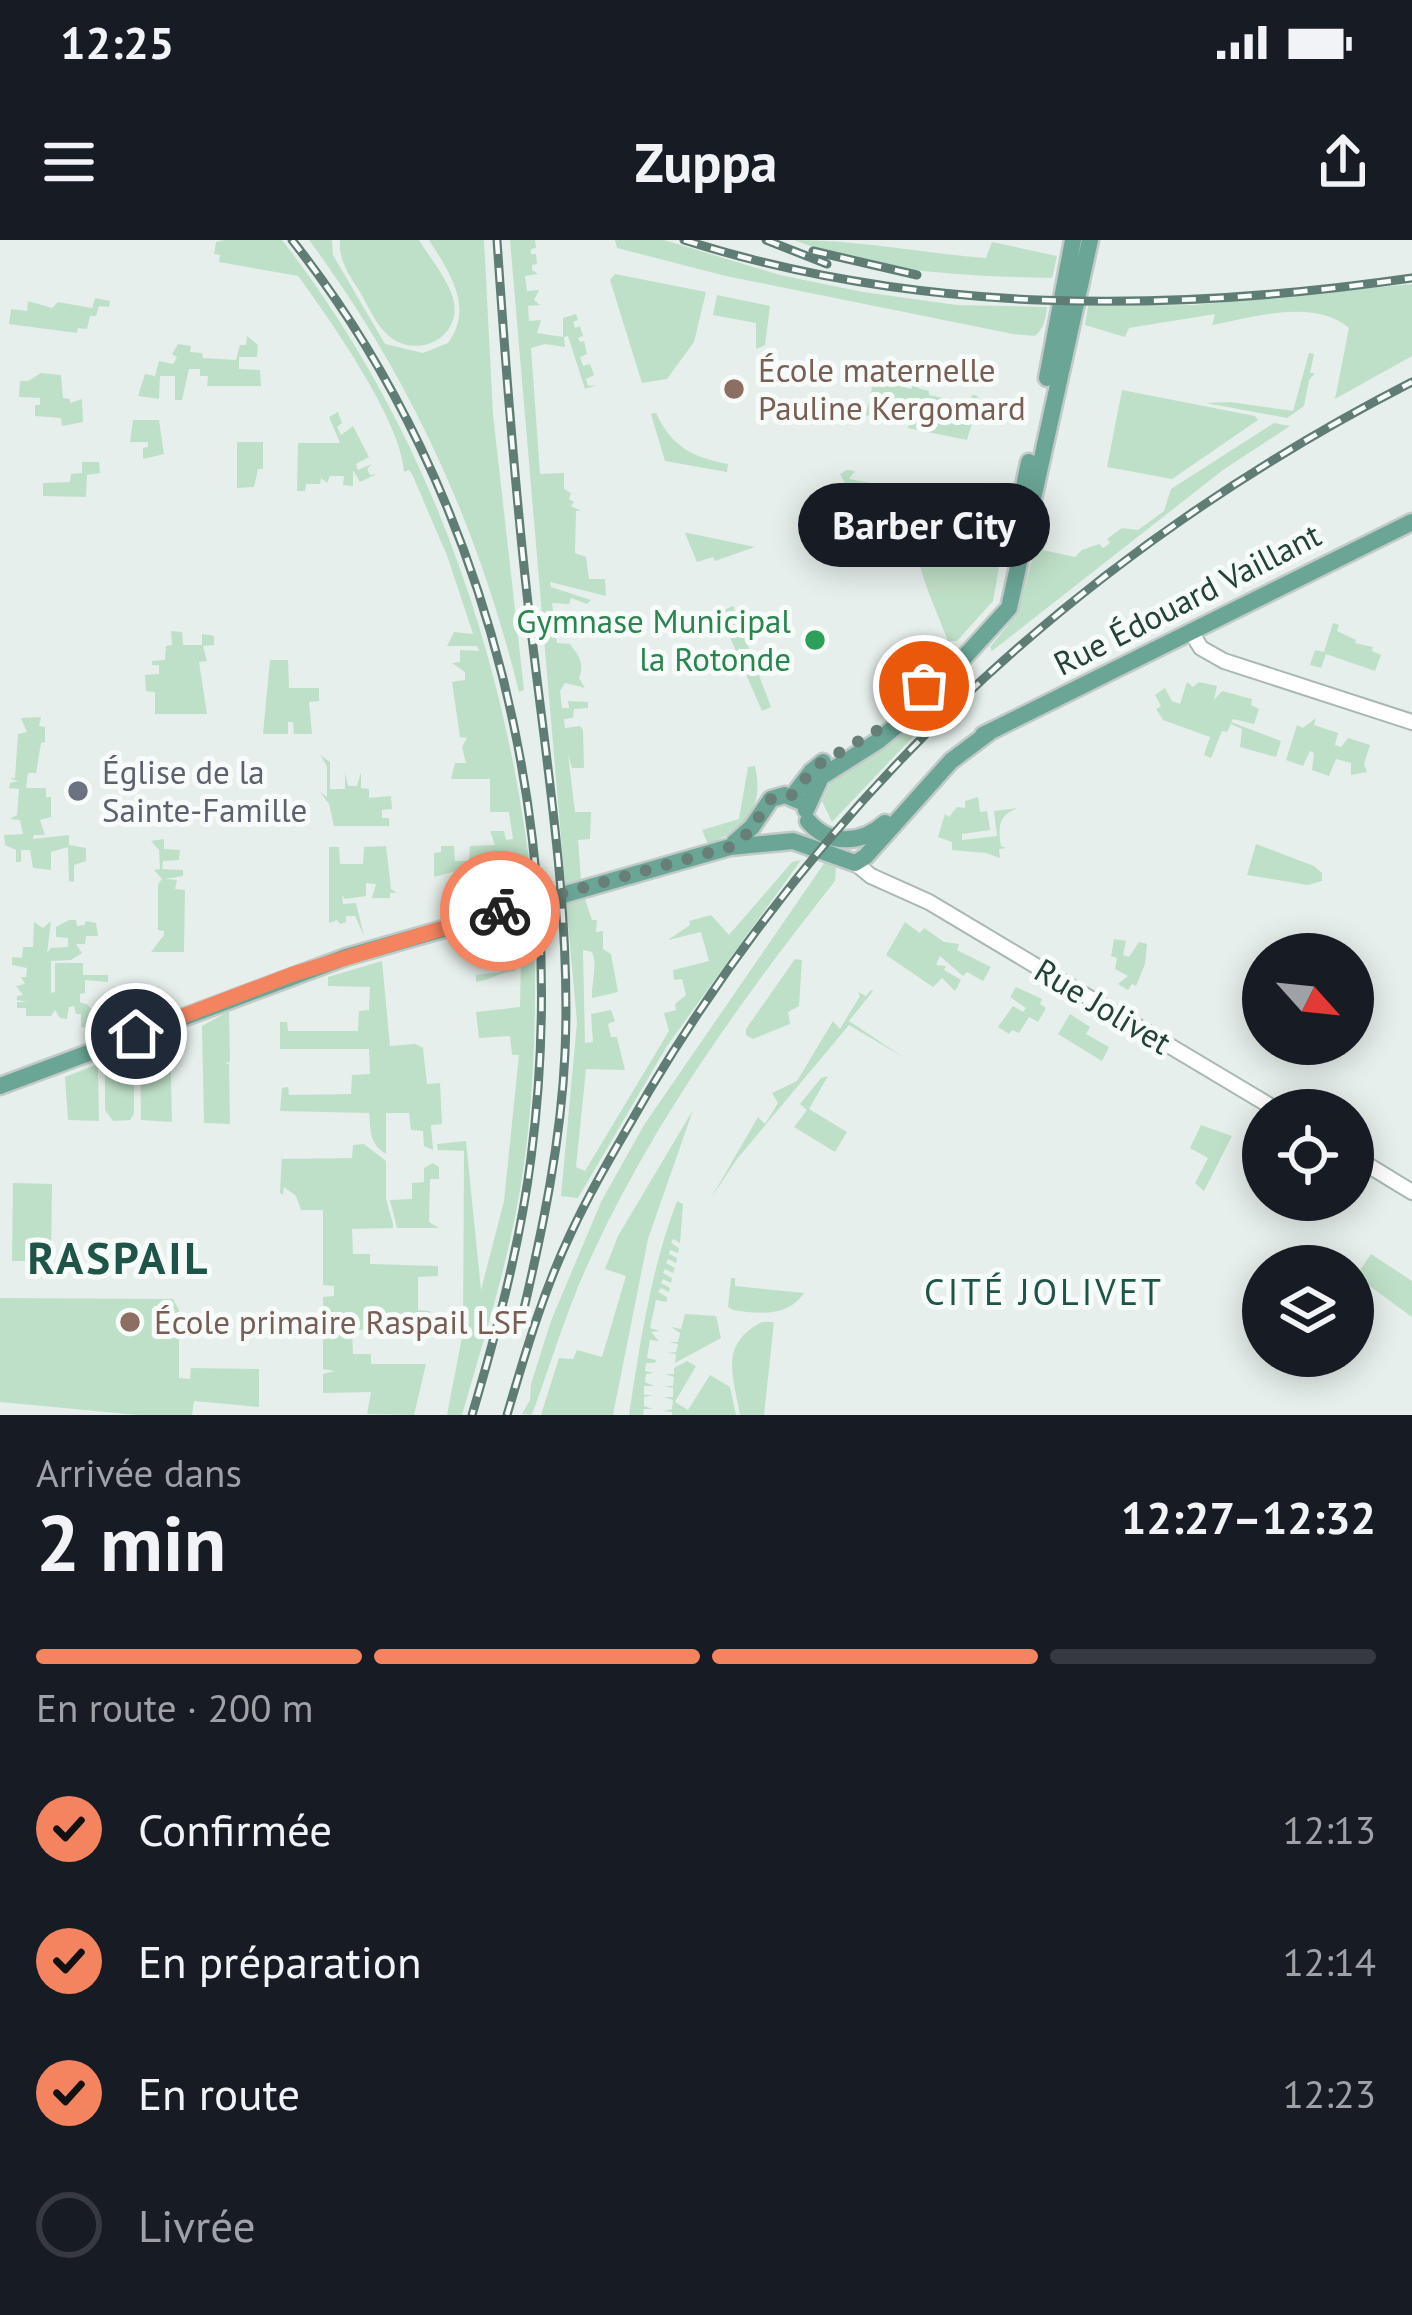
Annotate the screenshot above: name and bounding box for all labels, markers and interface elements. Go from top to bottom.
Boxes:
text: 12:25 [60,13,174,71]
text: Zuppa [635,127,777,197]
icon: menu [36,129,102,195]
icon: share [1310,129,1376,195]
place label: École maternelle Pauline Kergomard [758,348,1026,429]
marker: École maternelle Pauline Kergomard [721,376,747,402]
callout: Barber City [798,482,1050,566]
text: Barber City [832,499,1016,550]
street label: Rue Édouard Vaillant [1046,513,1327,684]
place label: Gymnase Municipal la Rotonde [516,599,791,680]
marker: Gymnase Municipal la Rotonde [802,627,828,653]
pin [873,635,975,737]
icon: bag [891,653,957,719]
place label: Église de la Sainte-Famille [102,750,307,831]
marker: Église de la Sainte-Famille [65,778,91,804]
courier [440,851,560,971]
icon: bike [467,878,533,944]
north arrow [1242,933,1374,1065]
map controls [1242,933,1374,1377]
street label: Rue Jolivet [1027,948,1179,1063]
pin [85,983,187,1085]
icon: home [103,1001,169,1067]
button: locate [1242,1089,1374,1221]
district label: RASPAIL [28,1228,210,1286]
button: layers [1242,1245,1374,1377]
district label: CITÉ JOLIVET [924,1268,1164,1315]
place label: École primaire Raspail LSF [154,1300,528,1343]
marker: École primaire Raspail LSF [117,1309,143,1335]
text: Arrivée dans [36,1447,242,1498]
text: 12:27–12:32 [1121,1488,1376,1546]
text: 2 min [36,1492,226,1593]
text: En route · 200 m [36,1682,314,1733]
icon: check [36,1796,102,1862]
text: Confirmée [138,1800,332,1858]
text: 12:13 [1282,1804,1376,1855]
icon: check [36,1928,102,1994]
text: En préparation [138,1932,422,1990]
text: 12:14 [1282,1936,1376,1987]
icon: check [36,2060,102,2126]
text: En route [138,2064,300,2122]
text: 12:23 [1282,2068,1376,2119]
text: Livrée [138,2196,256,2254]

